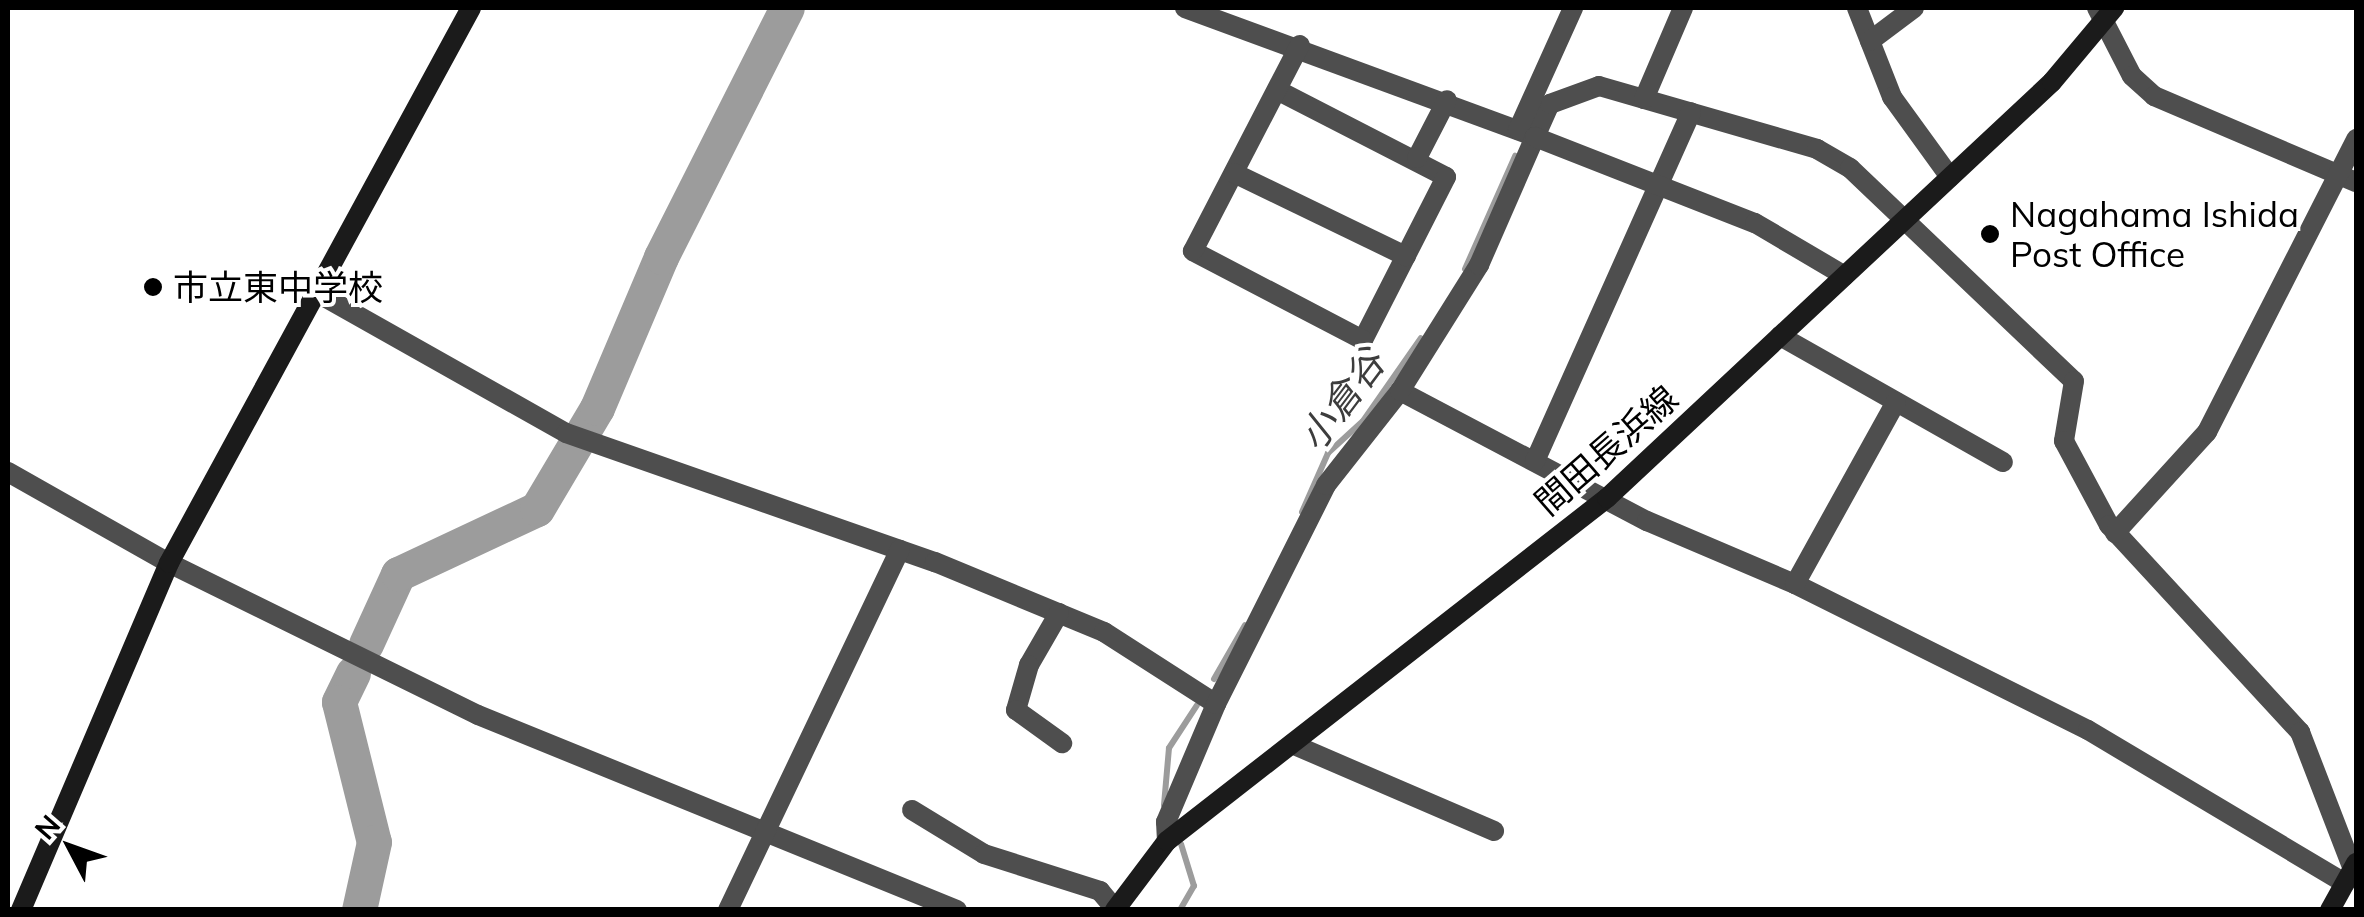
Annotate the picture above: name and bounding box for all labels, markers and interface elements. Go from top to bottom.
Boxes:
place label: Nagahama Ishida Post Office [2010,193,2299,275]
marker: Nagahama Ishida Post Office [1979,223,2001,245]
place label: 市立東中学校 [173,266,383,308]
marker: 市立東中学校 [142,276,164,298]
water label: 小倉谷 [1289,341,1395,459]
street label: 間田長浜線 [1526,377,1686,523]
north arrow [20,797,120,897]
text: N [27,808,67,846]

